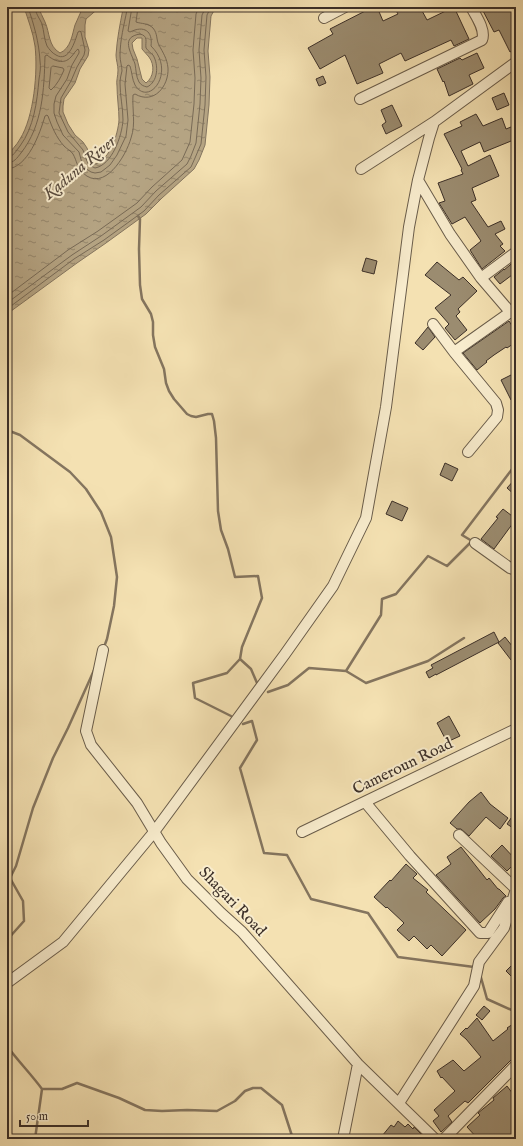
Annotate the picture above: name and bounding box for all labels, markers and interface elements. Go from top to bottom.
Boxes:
water label: Kaduna River [38,131,122,205]
street label: Cameroun Road [350,734,457,800]
street label: Shagari Road [194,863,270,941]
scale bar [20,1102,88,1128]
text: 50 m [26,1109,48,1124]

